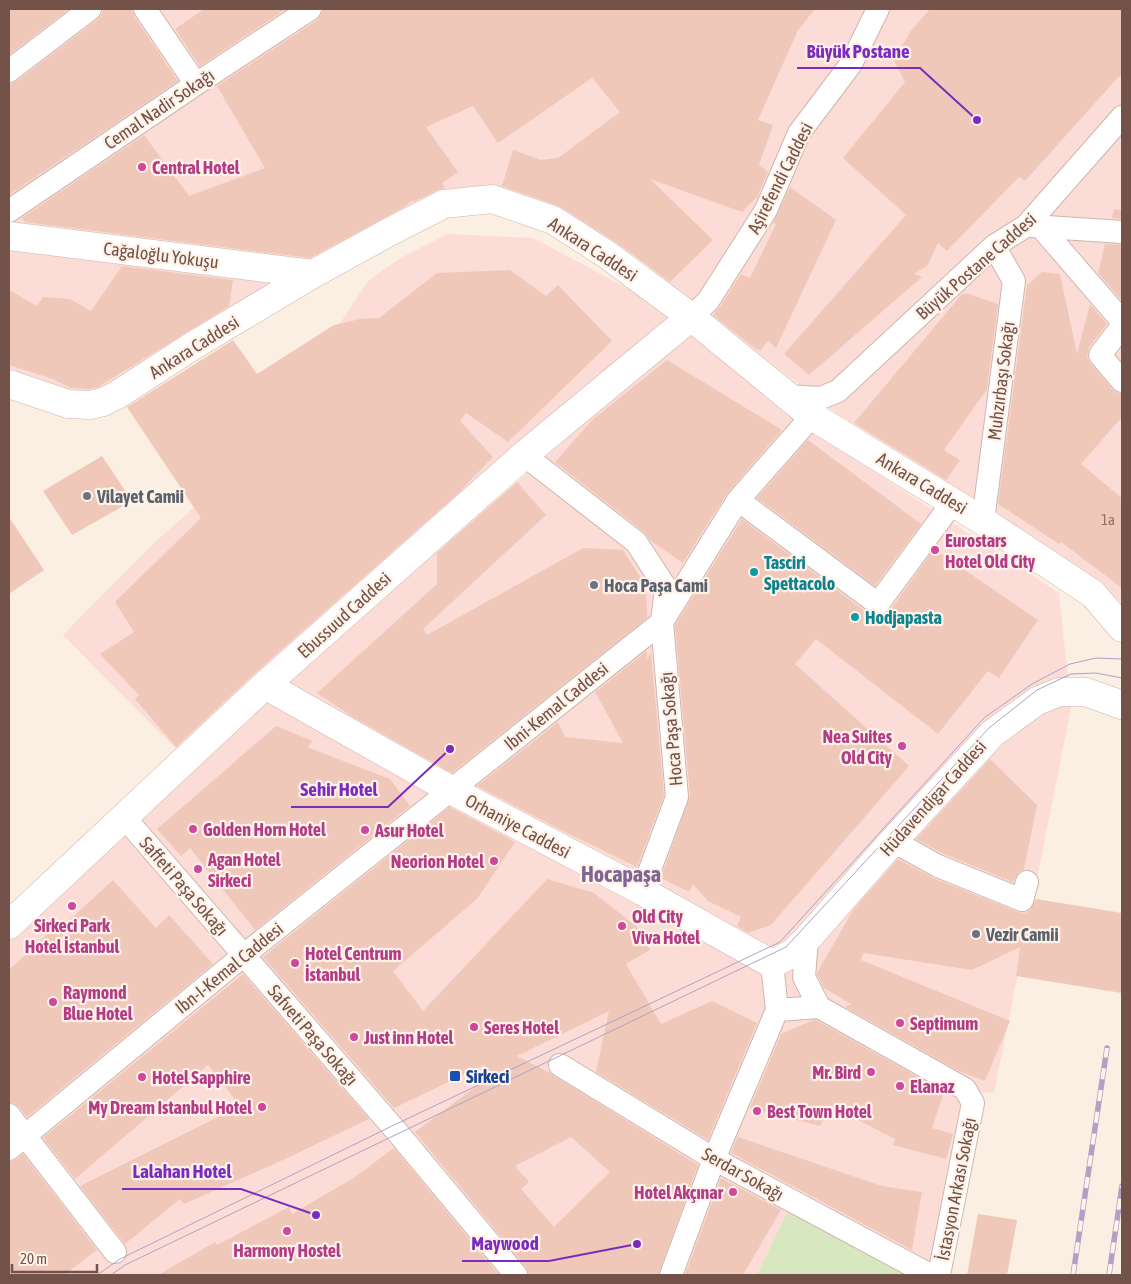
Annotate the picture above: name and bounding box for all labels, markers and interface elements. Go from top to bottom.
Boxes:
callout: Büyük Postane [797,34,920,68]
text: Büyük Postane [806,40,910,62]
street label: Cemal Nadir Sokağı [100,64,218,154]
street label: Aşirefendi Caddesi [743,119,817,237]
place label: Central Hotel [152,157,240,178]
marker: Central Hotel [136,161,148,173]
street label: Büyük Postane Caddesi [912,208,1040,324]
street label: Ankara Caddesi [545,212,641,286]
street label: Cağaloğlu Yokuşu [102,238,220,272]
street label: Ankara Caddesi [145,311,243,383]
street label: Muhzırbaşı Sokağı [983,320,1019,442]
street label: Ankara Caddesi [873,448,971,518]
place label: Vilayet Camii [96,486,184,507]
marker: Vilayet Camii [81,490,93,502]
house number: 1a [1101,511,1115,528]
place label: Eurostars Hotel Old City [945,530,1036,572]
marker: Eurostars Hotel Old City [929,544,941,556]
place label: Tasciri Spettacolo [764,552,835,594]
marker: Tasciri Spettacolo [748,566,760,578]
street label: Ebussuud Caddesi [293,568,395,662]
place label: Hoca Paşa Cami [604,575,708,596]
marker: Hoca Paşa Cami [588,579,600,591]
place label: Hodjapasta [865,607,942,628]
marker: Hodjapasta [849,611,861,623]
street label: Ibni-Kemal Caddesi [500,658,612,754]
street label: Hoca Paşa Sokağı [656,671,686,787]
place label: Nea Suites Old City [822,726,893,768]
street label: Hüdavendigar Caddesi [875,736,991,860]
marker: Nea Suites Old City [896,740,908,752]
callout: Sehir Hotel [291,773,388,807]
text: Sehir Hotel [300,778,379,800]
street label: Orhaniye Caddesi [462,790,574,862]
place label: Golden Horn Hotel [203,819,326,840]
place label: Asur Hotel [374,820,444,841]
marker: Golden Horn Hotel [187,823,199,835]
marker: Asur Hotel [359,824,371,836]
street label: Saffeti Paşa Sokağı [135,832,233,940]
place label: Agan Hotel Sirkeci [207,849,281,891]
place label: Neorion Hotel [391,851,484,872]
marker: Neorion Hotel [488,855,500,867]
district label: Hocapaşa [581,861,661,887]
marker: Agan Hotel Sirkeci [192,863,204,875]
marker: Sirkeci Park Hotel İstanbul [66,900,78,912]
place label: Old City Viva Hotel [631,906,700,948]
place label: Sirkeci Park Hotel İstanbul [25,915,120,957]
street label: Ibn-I-Kemal Caddesi [171,918,287,1018]
marker: Old City Viva Hotel [616,920,628,932]
place label: Vezir Camii [985,924,1059,945]
marker: Vezir Camii [970,928,982,940]
place label: Hotel Centrum İstanbul [305,943,402,985]
marker: Hotel Centrum İstanbul [289,957,301,969]
street label: Safveti Paşa Sokağı [264,980,362,1090]
place label: Raymond Blue Hotel [63,982,133,1024]
marker: Raymond Blue Hotel [47,996,59,1008]
place label: Septimum [910,1013,978,1034]
place label: Seres Hotel [484,1017,559,1038]
marker: Septimum [894,1017,906,1029]
marker: Seres Hotel [468,1021,480,1033]
place label: Just inn Hotel [363,1027,454,1048]
marker: Just inn Hotel [348,1031,360,1043]
place label: Mr. Bird [812,1062,861,1083]
place label: Sirkeci [466,1066,509,1087]
marker: Mr. Bird [865,1066,877,1078]
place label: Hotel Sapphire [152,1067,251,1088]
marker: Sirkeci [448,1069,462,1083]
marker: Hotel Sapphire [136,1071,148,1083]
place label: Elanaz [910,1076,955,1097]
marker: Elanaz [894,1080,906,1092]
place label: My Dream Istanbul Hotel [88,1097,252,1118]
marker: My Dream Istanbul Hotel [256,1101,268,1113]
place label: Best Town Hotel [767,1101,872,1122]
marker: Best Town Hotel [751,1105,763,1117]
street label: İstasyon Arkası Sokağı [932,1116,980,1262]
street label: Serdar Sokağı [699,1143,787,1205]
callout: Lalahan Hotel [122,1155,241,1189]
text: Lalahan Hotel [133,1160,232,1182]
place label: Hotel Akçınar [634,1182,724,1203]
marker: Hotel Akçınar [727,1186,739,1198]
marker: Harmony Hostel [281,1225,293,1237]
callout: Maywood [462,1227,549,1261]
text: Maywood [471,1232,539,1254]
place label: Harmony Hostel [233,1240,341,1261]
scale bar [12,1242,98,1274]
text: 20 m [20,1250,47,1267]

